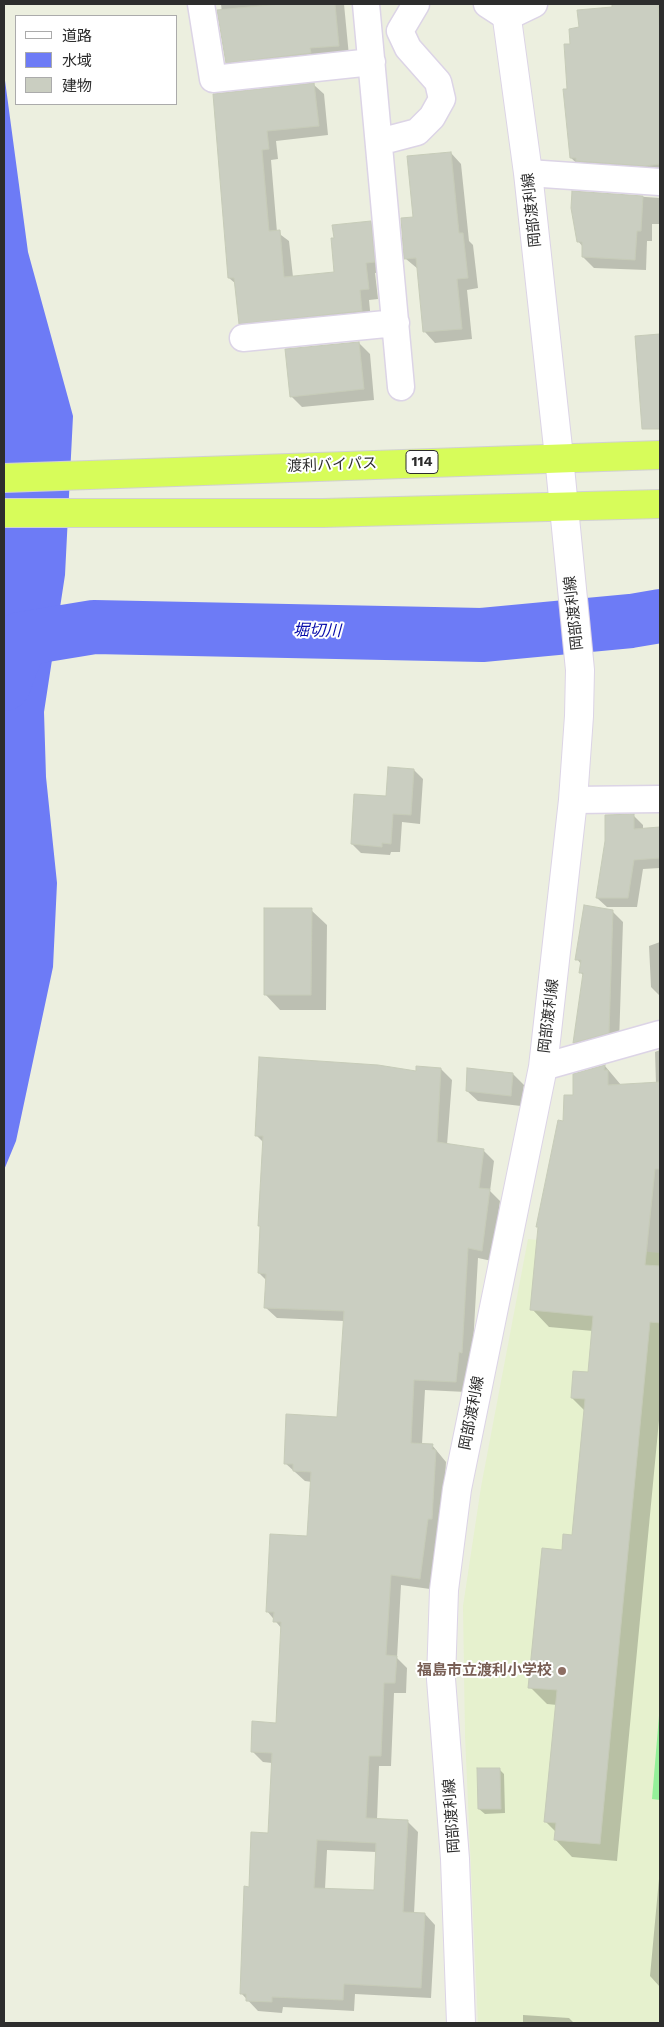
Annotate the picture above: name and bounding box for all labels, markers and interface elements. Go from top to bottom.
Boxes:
legend [15,15,178,105]
text: 道路 [62,27,92,45]
text: 水域 [62,52,92,70]
text: 建物 [62,77,92,95]
street label: 岡部渡利線 [519,172,545,248]
road number: 114 [406,451,438,474]
street label: 渡利バイパス [287,454,377,476]
street label: 岡部渡利線 [561,575,587,651]
water label: 堀切川 [293,621,341,641]
street label: 岡部渡利線 [535,978,563,1054]
street label: 岡部渡利線 [456,1374,488,1452]
place label: 福島市立渡利小学校 [417,1662,552,1680]
marker: 福島市立渡利小学校 [556,1665,568,1677]
street label: 岡部渡利線 [440,1778,464,1854]

